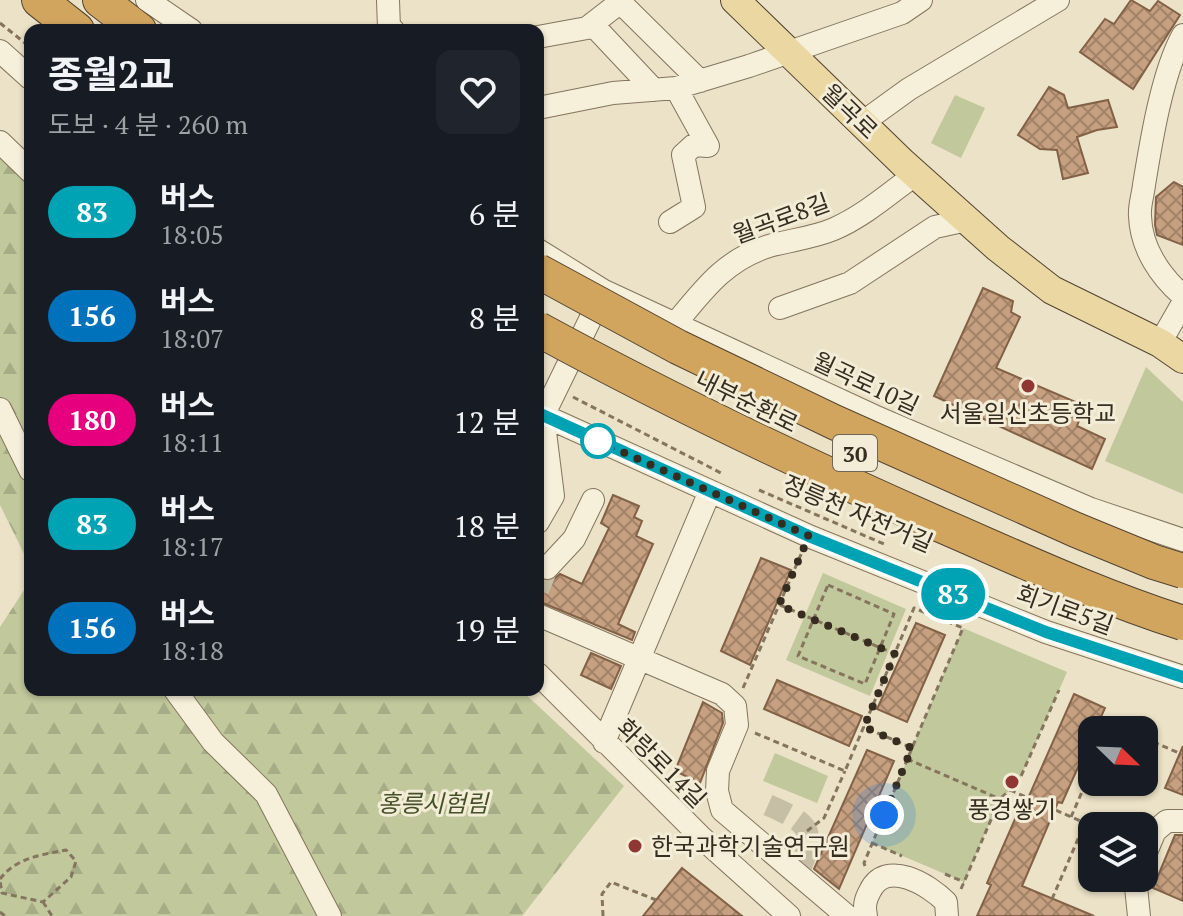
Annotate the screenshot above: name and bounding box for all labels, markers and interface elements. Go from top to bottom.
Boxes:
text: 종월2교 [48,49,174,99]
button: heart [436,50,520,134]
street label: 월곡로 [815,76,885,146]
text: 도보 · 4 분 · 260 m [48,107,248,141]
text: 버스 [160,177,215,217]
street label: 월곡로8길 [728,186,834,250]
text: 83 [76,193,108,230]
text: 6 분 [469,194,520,234]
text: 18:05 [160,217,224,251]
text: 버스 [160,281,215,321]
text: 156 [68,297,116,334]
text: 8 분 [469,298,520,338]
text: 18:07 [160,321,224,355]
street label: 월곡로10길 [808,344,924,422]
street label: 내부순환로 [690,362,804,440]
marker: 서울일신초등학교 [1019,377,1037,395]
text: 버스 [160,385,215,425]
place label: 서울일신초등학교 [940,397,1116,429]
text: 180 [68,401,116,438]
text: 12 분 [453,402,520,442]
unlabelled marker [581,424,615,458]
text: 18:11 [160,425,224,459]
road number: 30 [833,435,877,471]
street label: 정릉천 자전거길 [778,467,938,559]
text: 버스 [160,489,215,529]
text: 83 [76,505,108,542]
text: 18 분 [453,506,520,546]
text: 18:17 [160,529,224,563]
line badge: 83 [917,568,989,620]
text: 83 [937,575,969,612]
street label: 회기로5길 [1012,577,1118,641]
text: 버스 [160,593,215,633]
text: 156 [68,609,116,646]
text: 19 분 [453,610,520,650]
text: 18:18 [160,633,224,667]
street label: 화랑로14길 [610,711,714,815]
north arrow [1078,716,1158,796]
map controls [1078,716,1158,892]
marker: 풍경쌓기 [1003,773,1021,791]
park label: 홍릉시험림 [378,787,490,819]
place label: 풍경쌓기 [968,793,1056,825]
your location [864,795,904,835]
button: layers [1078,812,1158,892]
place label: 한국과학기술연구원 [651,830,850,862]
marker: 한국과학기술연구원 [626,837,644,855]

